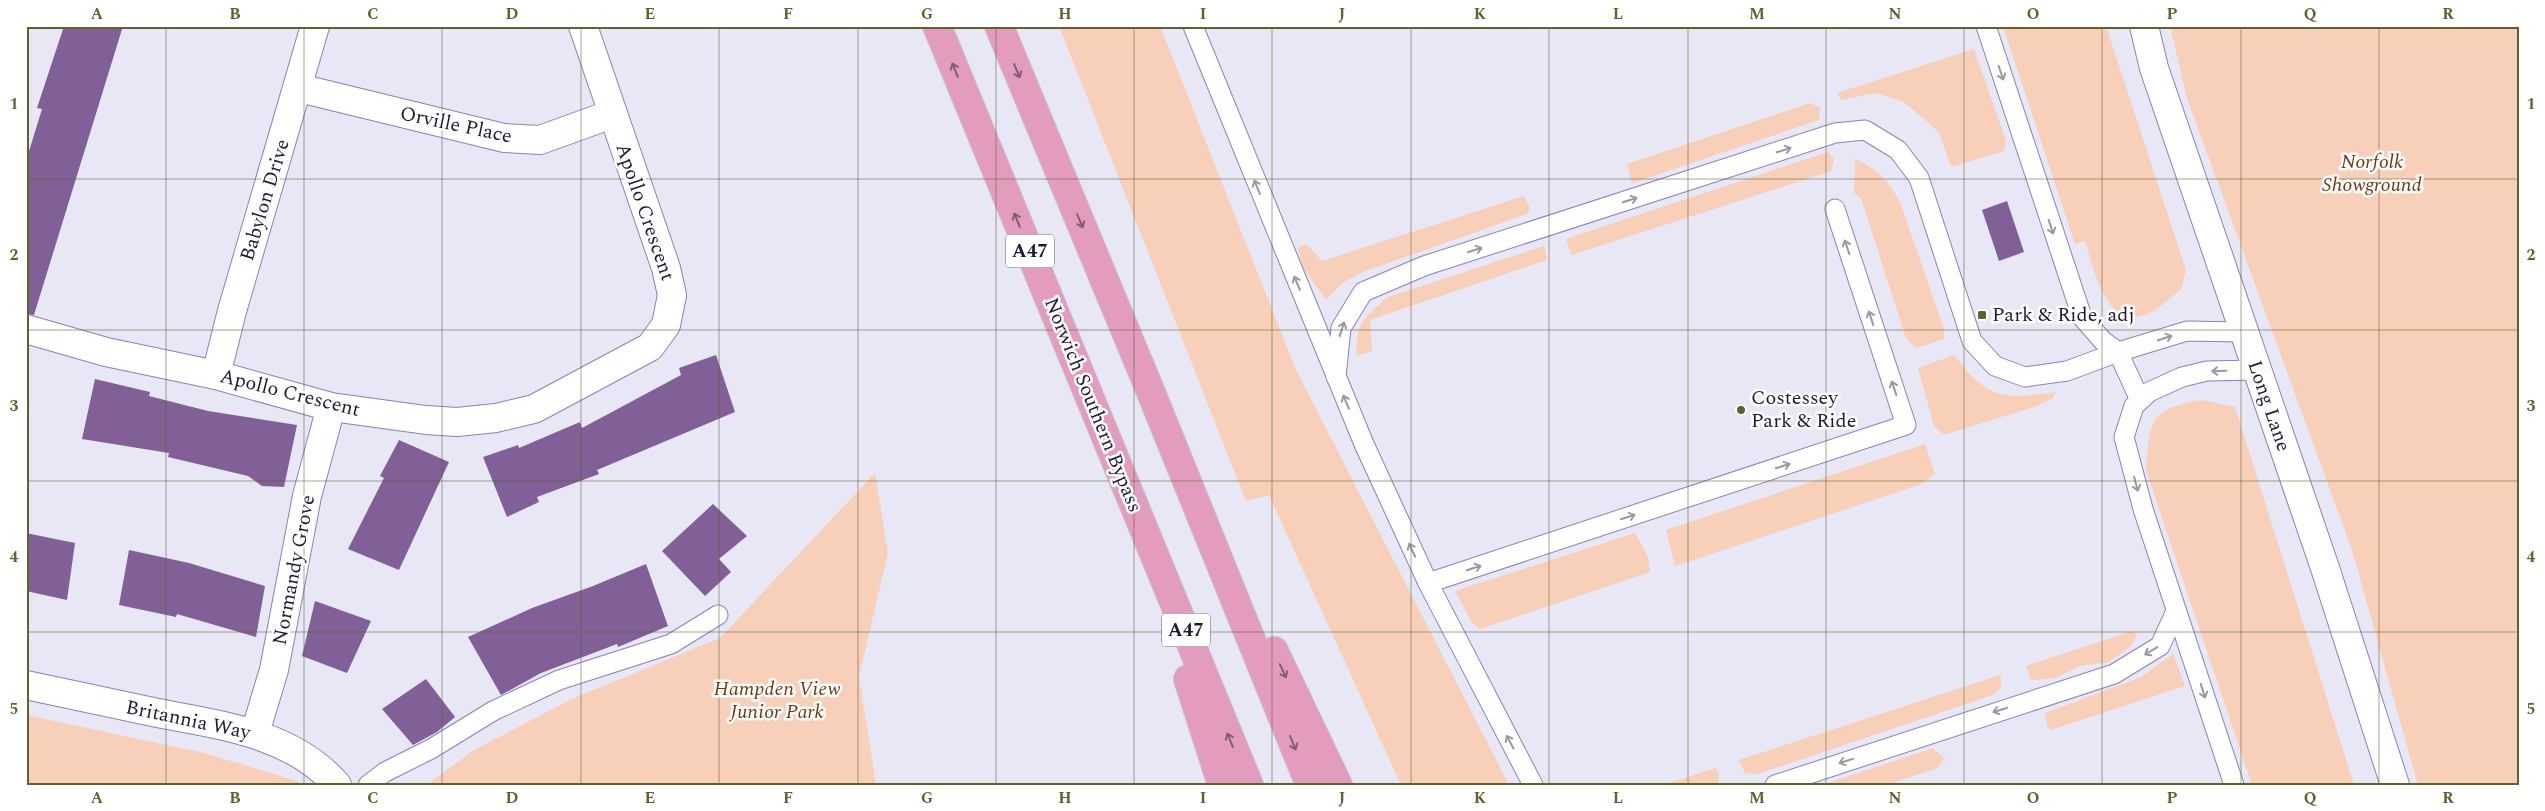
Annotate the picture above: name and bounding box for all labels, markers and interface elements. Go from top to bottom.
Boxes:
text: A [91,2,104,26]
text: B [229,2,241,26]
text: C [367,2,379,26]
text: D [506,2,519,26]
text: E [645,2,655,26]
text: F [783,2,793,26]
text: G [921,2,933,26]
text: H [1058,2,1072,26]
text: I [1200,2,1206,26]
text: J [1339,2,1346,26]
text: K [1474,2,1487,26]
text: L [1613,2,1623,26]
text: M [1749,2,1765,26]
text: N [1888,2,1902,26]
text: O [2027,2,2039,26]
text: P [2167,2,2178,26]
text: Q [2304,2,2317,26]
text: R [2442,2,2454,26]
one-way arrow [949,63,959,78]
one-way arrow [1013,63,1023,78]
one-way arrow [1996,64,2006,80]
text: 1 [10,92,18,116]
text: 1 [2527,92,2535,116]
street label: Orville Place [397,98,515,152]
street label: Babylon Drive [232,135,298,265]
street label: Apollo Crescent [607,139,683,285]
one-way arrow [1776,144,1792,154]
park label: Norfolk Showground [2322,147,2422,200]
one-way arrow [1252,179,1261,194]
one-way arrow [1621,194,1637,204]
one-way arrow [1012,213,1021,228]
one-way arrow [1075,213,1085,228]
one-way arrow [2046,219,2056,235]
road number: A47 [1006,235,1054,268]
one-way arrow [1842,240,1851,255]
text: 2 [10,243,19,267]
text: 2 [2527,243,2536,267]
one-way arrow [1467,244,1483,254]
one-way arrow [1292,276,1302,291]
street label: Norwich Southern Bypass [1036,293,1150,517]
place label: Park & Ride, adj [1992,300,2135,330]
marker: Park & Ride, adj [1976,309,1988,321]
one-way arrow [1865,310,1875,326]
one-way arrow [1338,321,1348,337]
one-way arrow [2156,332,2172,342]
street label: Long Lane [2239,356,2299,456]
street label: Apollo Crescent [217,361,363,425]
one-way arrow [2211,366,2227,376]
one-way arrow [1888,380,1898,396]
place label: Costessey Park & Ride [1751,383,1856,436]
text: 3 [10,394,19,418]
one-way arrow [1341,394,1350,409]
text: 3 [2527,394,2536,418]
marker: Costessey Park & Ride [1735,404,1747,416]
one-way arrow [1774,461,1790,470]
one-way arrow [2132,476,2141,492]
street label: Normandy Grove [265,492,323,648]
one-way arrow [1620,512,1636,521]
one-way arrow [1407,543,1417,558]
text: 4 [10,545,19,569]
text: 4 [2527,545,2536,569]
one-way arrow [1466,563,1481,572]
road number: A47 [1162,614,1210,646]
one-way arrow [2145,647,2159,657]
one-way arrow [1279,663,1289,678]
park label: Hampden View Junior Park [714,674,841,727]
one-way arrow [2199,682,2209,698]
street label: Britannia Way [123,692,255,748]
text: 5 [10,697,18,721]
text: 5 [2527,697,2535,721]
one-way arrow [1993,706,2009,715]
one-way arrow [1225,733,1235,748]
one-way arrow [1505,734,1515,749]
one-way arrow [1289,735,1298,750]
one-way arrow [1839,757,1854,766]
text: A [91,786,104,810]
text: B [229,786,241,810]
text: C [367,786,379,810]
text: D [506,786,519,810]
text: E [645,786,655,810]
text: F [783,786,793,810]
text: G [921,786,933,810]
text: H [1058,786,1072,810]
text: I [1200,786,1206,810]
text: J [1339,786,1346,810]
text: K [1474,786,1487,810]
text: L [1613,786,1623,810]
text: M [1749,786,1765,810]
text: N [1888,786,1902,810]
text: O [2027,786,2039,810]
text: P [2167,786,2178,810]
text: Q [2304,786,2317,810]
text: R [2442,786,2454,810]

